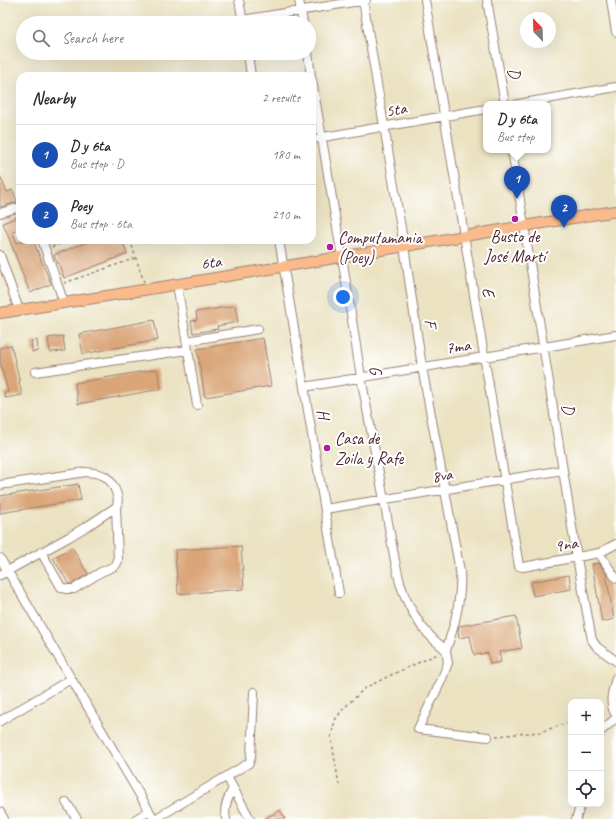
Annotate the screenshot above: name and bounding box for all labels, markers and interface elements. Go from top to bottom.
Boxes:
north arrow [520,12,556,48]
search box [16,16,316,60]
icon: search [30,27,52,49]
text: Search here [62,29,123,48]
street label: D [503,67,526,82]
text: Nearby [32,88,75,109]
text: 2 results [262,90,300,106]
street label: 5ta [384,97,410,122]
popup [483,101,551,153]
text: D y 6ta [497,110,537,129]
text: Bus stop [497,129,534,145]
text: D y 6ta [70,137,110,156]
text: 1 [42,147,48,163]
text: 180 m [272,147,300,163]
text: Bus stop · D [70,156,124,172]
pin: 1 [504,166,530,199]
pin: 2 [551,195,577,228]
text: Poey [70,197,92,216]
text: 2 [42,207,48,223]
text: 210 m [272,207,300,223]
marker: Busto de José Martí [510,214,520,224]
text: Bus stop · 6ta [70,216,132,232]
place label: Busto de José Martí [483,226,549,267]
place label: Computamania (Poey) [338,227,424,268]
marker: Computamania (Poey) [325,242,335,252]
street label: 6ta [199,250,224,274]
street label: E [477,286,500,300]
your location [333,287,353,307]
street label: F [420,318,442,333]
street label: 7ma [444,334,473,359]
street label: G [364,364,387,378]
street label: D [557,403,580,418]
street label: H [312,408,335,424]
place label: Casa de Zoila y Rafe [335,428,405,469]
marker: Casa de Zoila y Rafe [322,443,332,453]
street label: 8va [430,463,456,488]
street label: 9na [553,532,581,557]
map controls [568,699,604,807]
button: + [568,699,604,735]
button: − [568,735,604,771]
button: locate [568,771,604,807]

